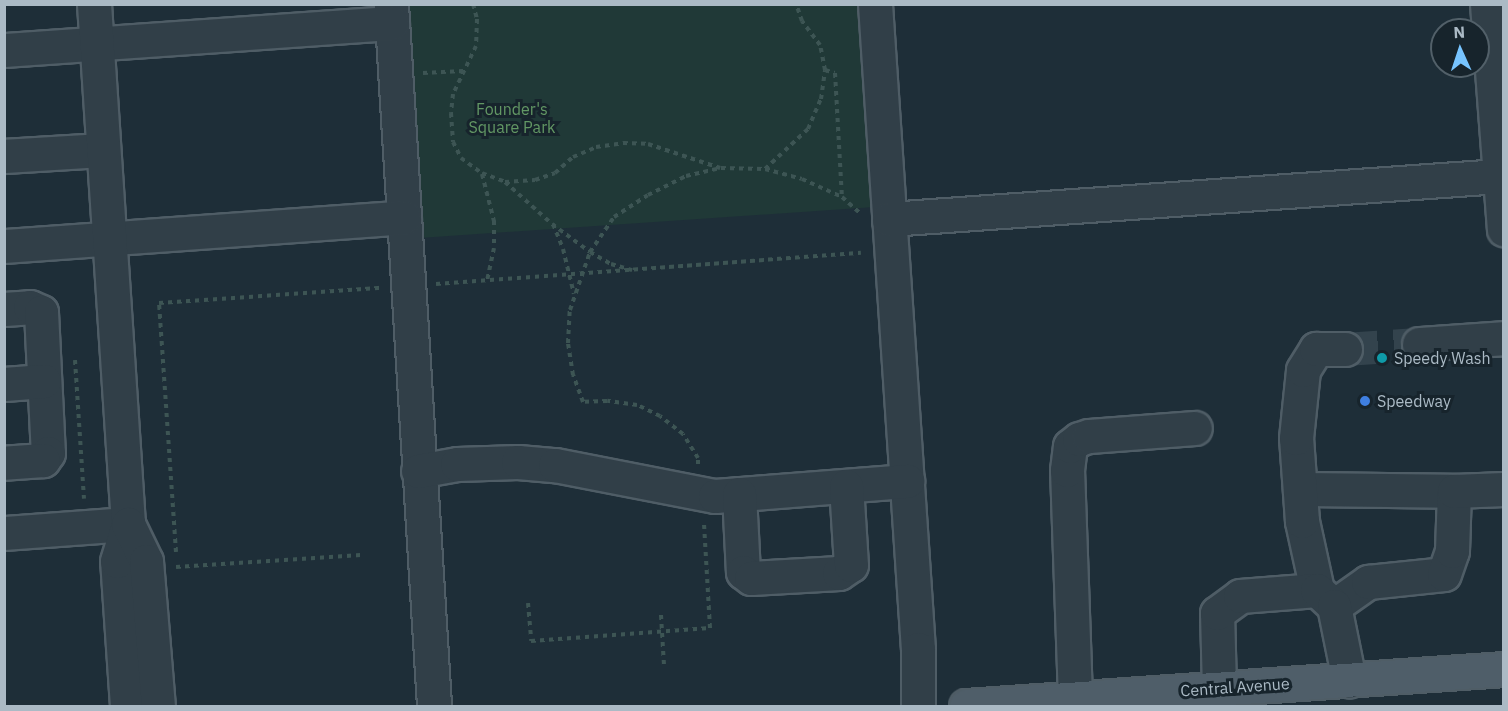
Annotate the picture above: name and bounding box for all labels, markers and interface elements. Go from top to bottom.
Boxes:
north arrow [1430,18,1490,78]
text: N [1453,22,1465,42]
park label: Founder's Square Park [469,99,555,137]
place label: Speedy Wash [1394,348,1491,368]
marker: Speedy Wash [1375,351,1389,365]
place label: Speedway [1377,391,1451,411]
marker: Speedway [1358,394,1372,408]
street label: Central Avenue [1180,674,1290,700]

